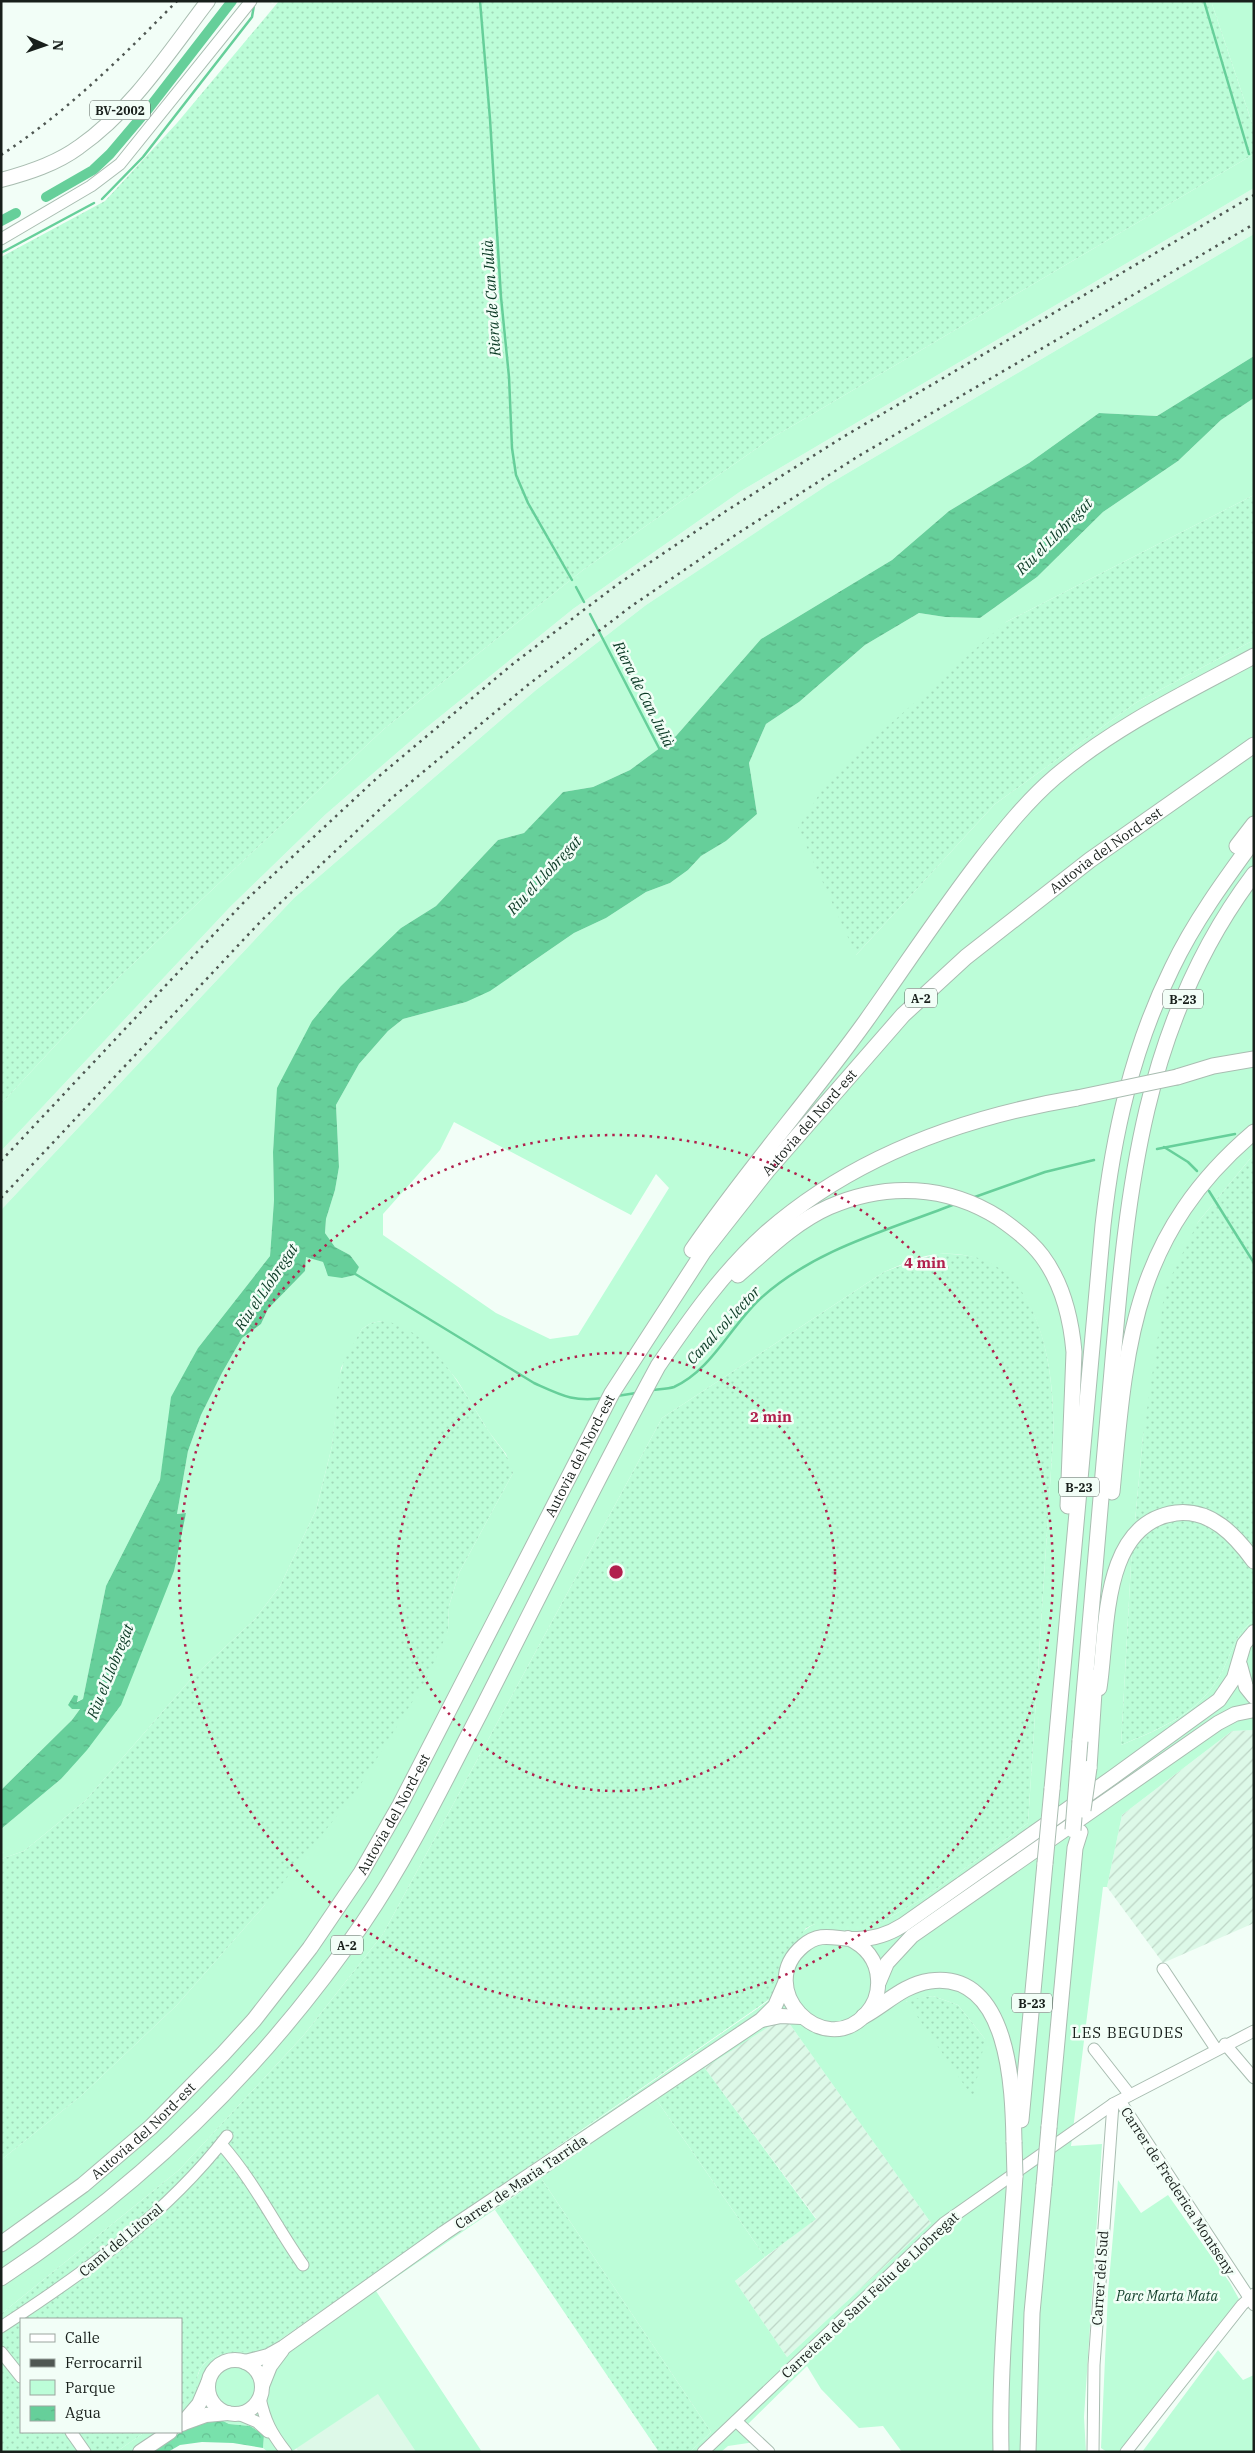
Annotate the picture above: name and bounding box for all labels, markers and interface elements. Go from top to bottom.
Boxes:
north arrow [20,20,70,70]
text: N [49,40,67,51]
road number: BV-2002 [90,100,150,120]
water label: Riera de Can Julià [477,238,505,358]
water label: Riu el Llobregat [1011,493,1097,579]
water label: Riera de Can Julià [609,637,679,751]
street label: Autovia del Nord-est [1046,803,1166,898]
water label: Riu el Llobregat [502,831,586,919]
road number: A-2 [905,988,937,1008]
road number: B-23 [1163,990,1203,1009]
street label: Autovia del Nord-est [758,1065,861,1179]
water label: Riu el Llobregat [229,1239,302,1335]
text: 4 min [904,1253,946,1272]
water label: Canal col·lector [682,1282,764,1368]
street label: Autovia del Nord-est [541,1391,619,1520]
text: 2 min [750,1407,792,1426]
road number: B-23 [1059,1478,1099,1496]
centre of rings [607,1563,625,1581]
water label: Riu el Llobregat [82,1620,138,1722]
street label: Autovia del Nord-est [353,1751,434,1878]
road number: A-2 [331,1936,363,1954]
road number: B-23 [1012,1994,1052,2012]
district label: LES BEGUDES [1072,2023,1184,2042]
street label: Autovia del Nord-est [87,2078,199,2183]
street label: Carrer de Frederica Montseny [1117,2104,1239,2279]
street label: Carrer de Maria Tarrida [451,2131,591,2233]
street label: Camí del Litoral [75,2199,167,2281]
street label: Carretera de Sant Feliu de Llobregat [777,2208,963,2382]
street label: Carrer del Sud [1088,2230,1112,2326]
park label: Parc Marta Mata [1115,2287,1218,2305]
legend [20,2318,182,2433]
text: Calle [65,2328,100,2347]
text: Ferrocarril [65,2353,142,2372]
text: Parque [65,2378,115,2397]
text: Agua [65,2403,101,2422]

